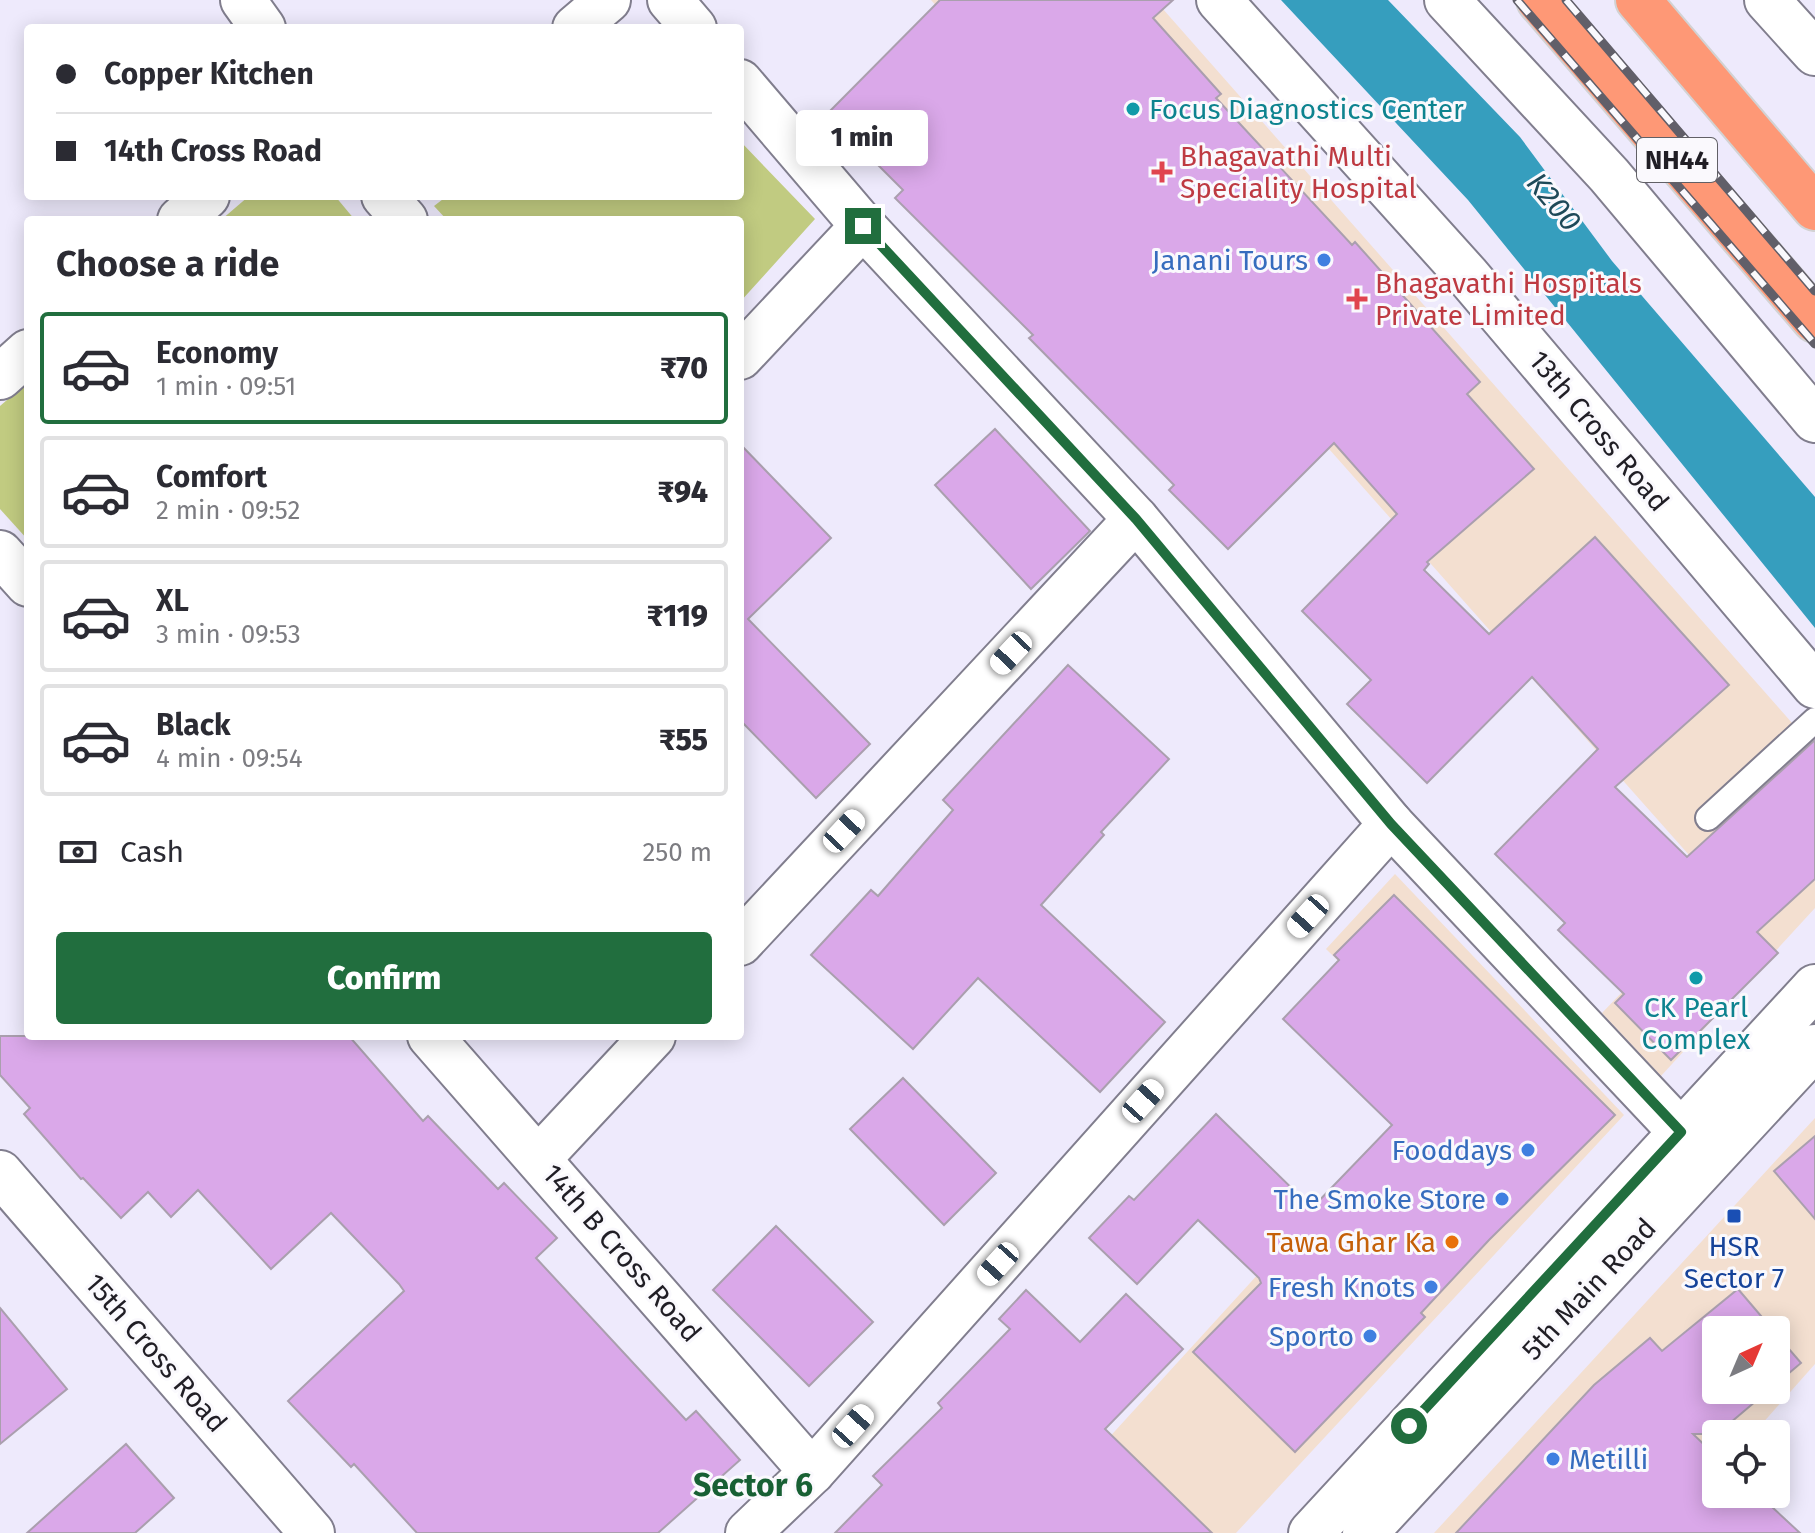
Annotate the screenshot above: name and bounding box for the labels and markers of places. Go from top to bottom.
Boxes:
place label: Focus Diagnostics Center [1149,93,1464,126]
marker: Focus Diagnostics Center [1124,100,1142,118]
place label: Bhagavathi Multi Speciality Hospital [1180,140,1417,205]
marker: Bhagavathi Multi Speciality Hospital [1151,161,1173,183]
place label: Janani Tours [1152,244,1308,277]
marker: Janani Tours [1315,251,1333,269]
place label: Bhagavathi Hospitals Private Limited [1375,267,1642,332]
marker: Bhagavathi Hospitals Private Limited [1346,288,1368,310]
marker: CK Pearl Complex [1687,969,1705,987]
place label: CK Pearl Complex [1642,991,1751,1056]
place label: Fooddays [1392,1134,1512,1167]
marker: Fooddays [1519,1141,1537,1159]
place label: The Smoke Store [1274,1183,1486,1216]
marker: The Smoke Store [1493,1190,1511,1208]
marker: HSR Sector 7 [1725,1207,1743,1225]
place label: Tawa Ghar Ka [1266,1226,1436,1259]
place label: HSR Sector 7 [1684,1230,1784,1295]
marker: Tawa Ghar Ka [1443,1233,1461,1251]
place label: Fresh Knots [1268,1271,1415,1304]
marker: Fresh Knots [1422,1278,1440,1296]
place label: Sporto [1269,1320,1354,1353]
marker: Sporto [1361,1327,1379,1345]
place label: Metilli [1569,1443,1648,1476]
marker: Metilli [1544,1450,1562,1468]

